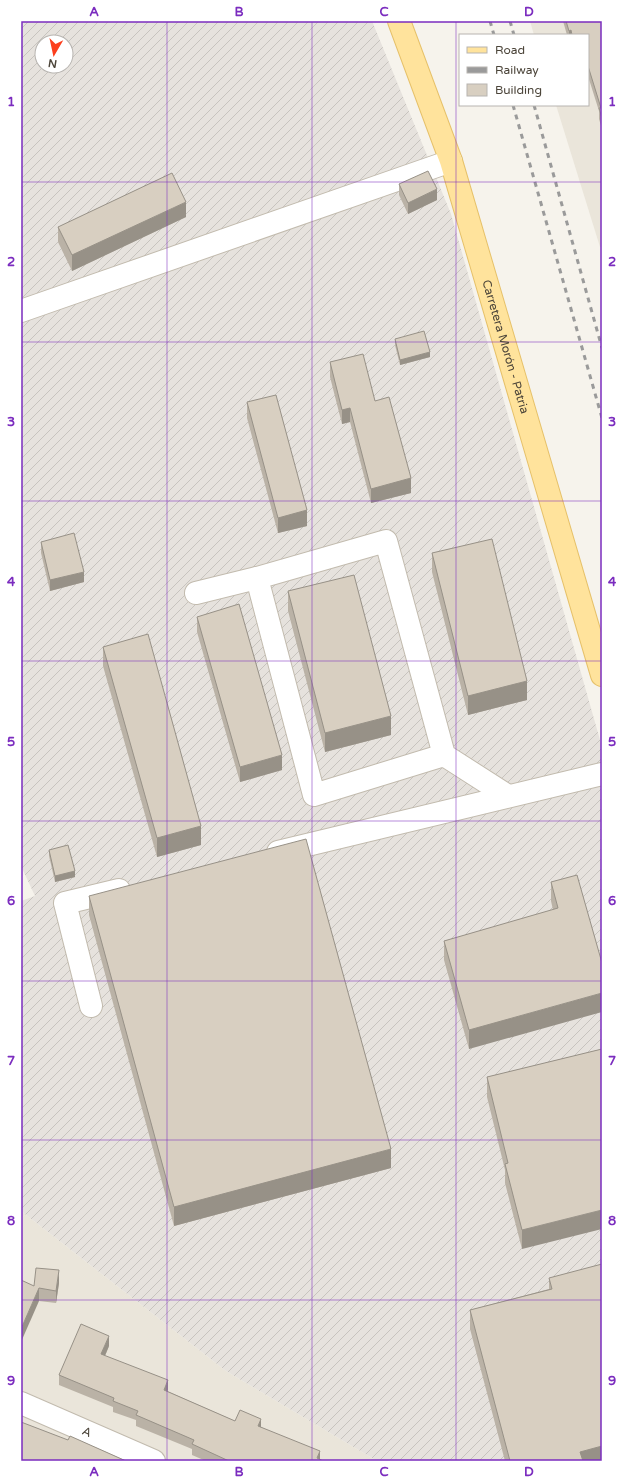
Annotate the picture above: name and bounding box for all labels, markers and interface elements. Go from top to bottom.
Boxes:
text: A [89,4,99,20]
text: B [234,4,244,20]
text: C [379,4,389,20]
text: D [524,4,534,20]
north arrow [34,34,74,74]
legend [459,34,589,106]
text: Road [495,43,525,57]
text: N [47,56,58,70]
text: Railway [495,63,539,77]
text: Building [495,83,542,97]
text: 1 [7,94,15,110]
text: 1 [608,94,616,110]
text: 2 [7,254,15,270]
text: 2 [608,254,616,270]
street label: Carretera Morón - Patria [479,278,532,415]
text: 3 [7,414,15,430]
text: 3 [608,414,616,430]
text: 4 [7,574,16,590]
text: 4 [608,574,617,590]
text: 5 [7,734,15,750]
text: 5 [608,734,616,750]
text: 6 [7,893,15,909]
text: 6 [608,893,616,909]
text: 7 [7,1053,15,1069]
text: 7 [608,1053,616,1069]
text: 8 [7,1213,15,1229]
text: 8 [608,1213,616,1229]
text: 9 [7,1373,15,1389]
text: 9 [608,1373,616,1389]
street label: A [80,1424,94,1440]
text: A [89,1464,99,1480]
text: B [234,1464,244,1480]
text: C [379,1464,389,1480]
text: D [524,1464,534,1480]

